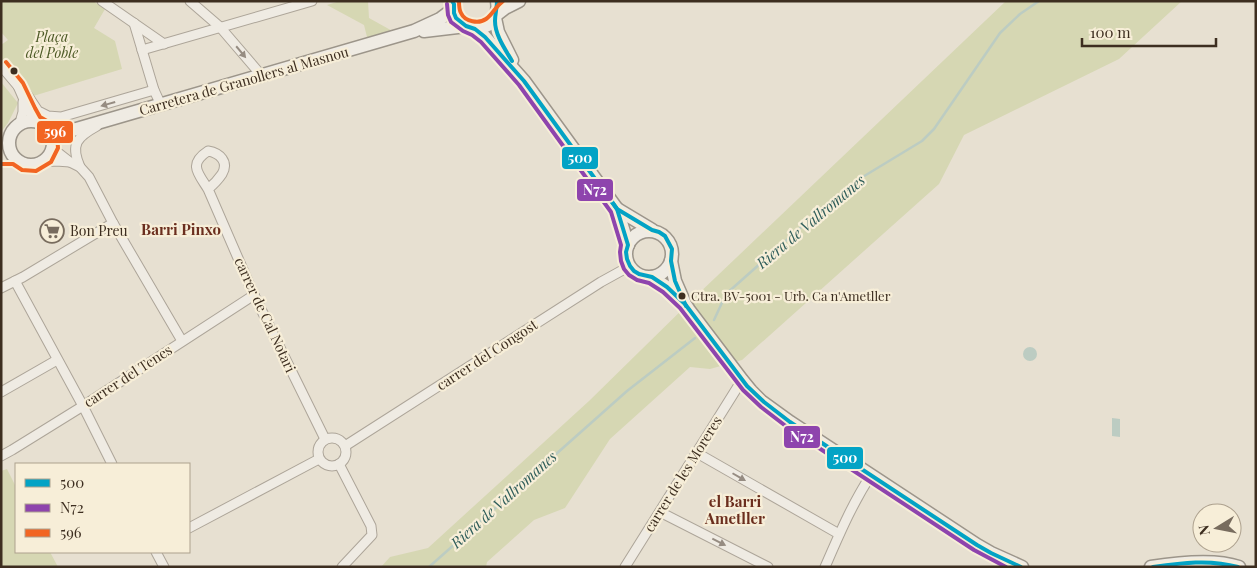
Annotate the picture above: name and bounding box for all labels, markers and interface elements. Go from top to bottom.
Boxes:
scale bar [1082,15,1216,47]
text: 100 m [1090,22,1131,42]
park label: Plaça del Poble [26,27,78,62]
street label: Carretera de Granollers al Masnou [137,41,351,120]
one-way arrow [235,45,247,57]
unlabelled marker [9,66,19,76]
one-way arrow [100,100,115,108]
line badge: 596 [36,120,74,144]
text: 596 [44,122,66,141]
line badge: 500 [561,146,599,170]
text: 500 [568,148,592,167]
water label: Riera de Vallromanes [751,170,869,273]
line badge: N72 [576,178,614,202]
text: N72 [583,180,607,199]
supermarket icon: Bon Preu [39,218,65,244]
district label: Barri Pinxo [141,219,221,239]
place label: Bon Preu [70,221,128,240]
street label: carrer de Cal Notari [230,254,300,375]
place label: Ctra. BV-5001 - Urb. Ca n'Ametller [691,287,891,304]
marker: Ctra. BV-5001 - Urb. Ca n'Ametller [677,291,687,301]
street label: carrer del Congost [433,314,542,394]
street label: carrer del Tenes [80,340,176,411]
street label: carrer de les Moreres [639,412,726,535]
line badge: N72 [783,425,821,449]
text: N72 [790,427,814,446]
water label: Riera de Vallromanes [445,446,561,553]
line badge: 500 [826,446,864,470]
text: 500 [833,448,857,467]
legend [15,463,190,553]
text: 500 [60,472,84,492]
one-way arrow [732,472,745,481]
district label: el Barri Ametller [704,491,765,528]
text: N72 [60,497,84,517]
north arrow [1192,503,1242,553]
text: 596 [60,522,82,542]
text: N [1193,524,1214,537]
one-way arrow [711,538,726,546]

